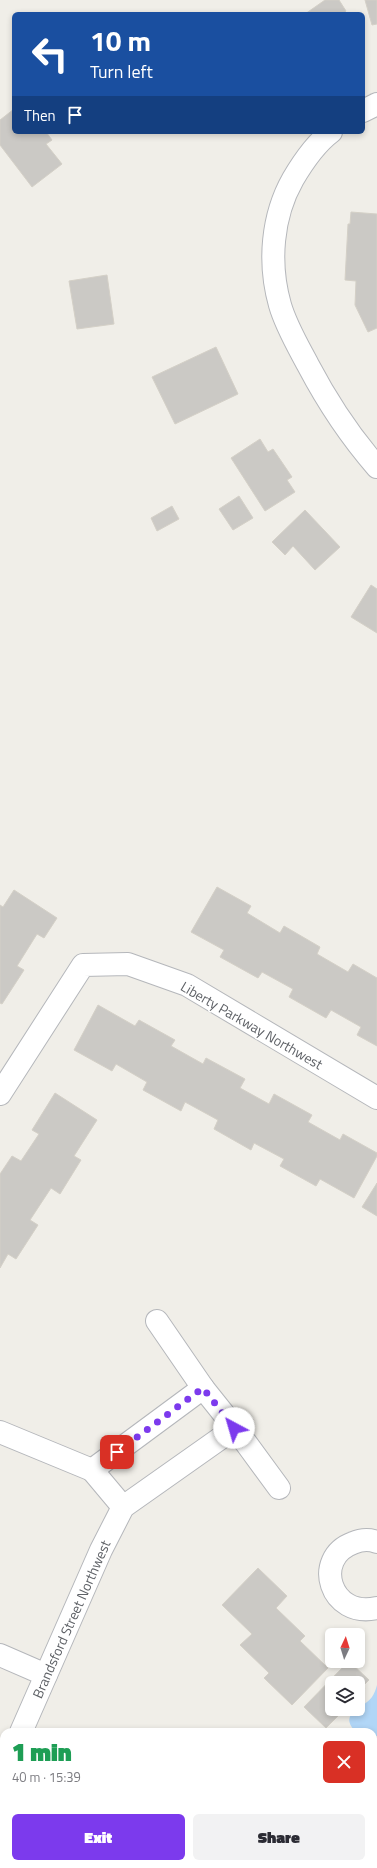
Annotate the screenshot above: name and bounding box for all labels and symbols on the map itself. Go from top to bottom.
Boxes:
street label: Liberty Parkway Northwest [177,976,327,1074]
position arrow [213,1407,255,1449]
pin [100,1435,134,1469]
street label: Brandsford Street Northwest [27,1536,115,1701]
north arrow [325,1628,365,1668]

